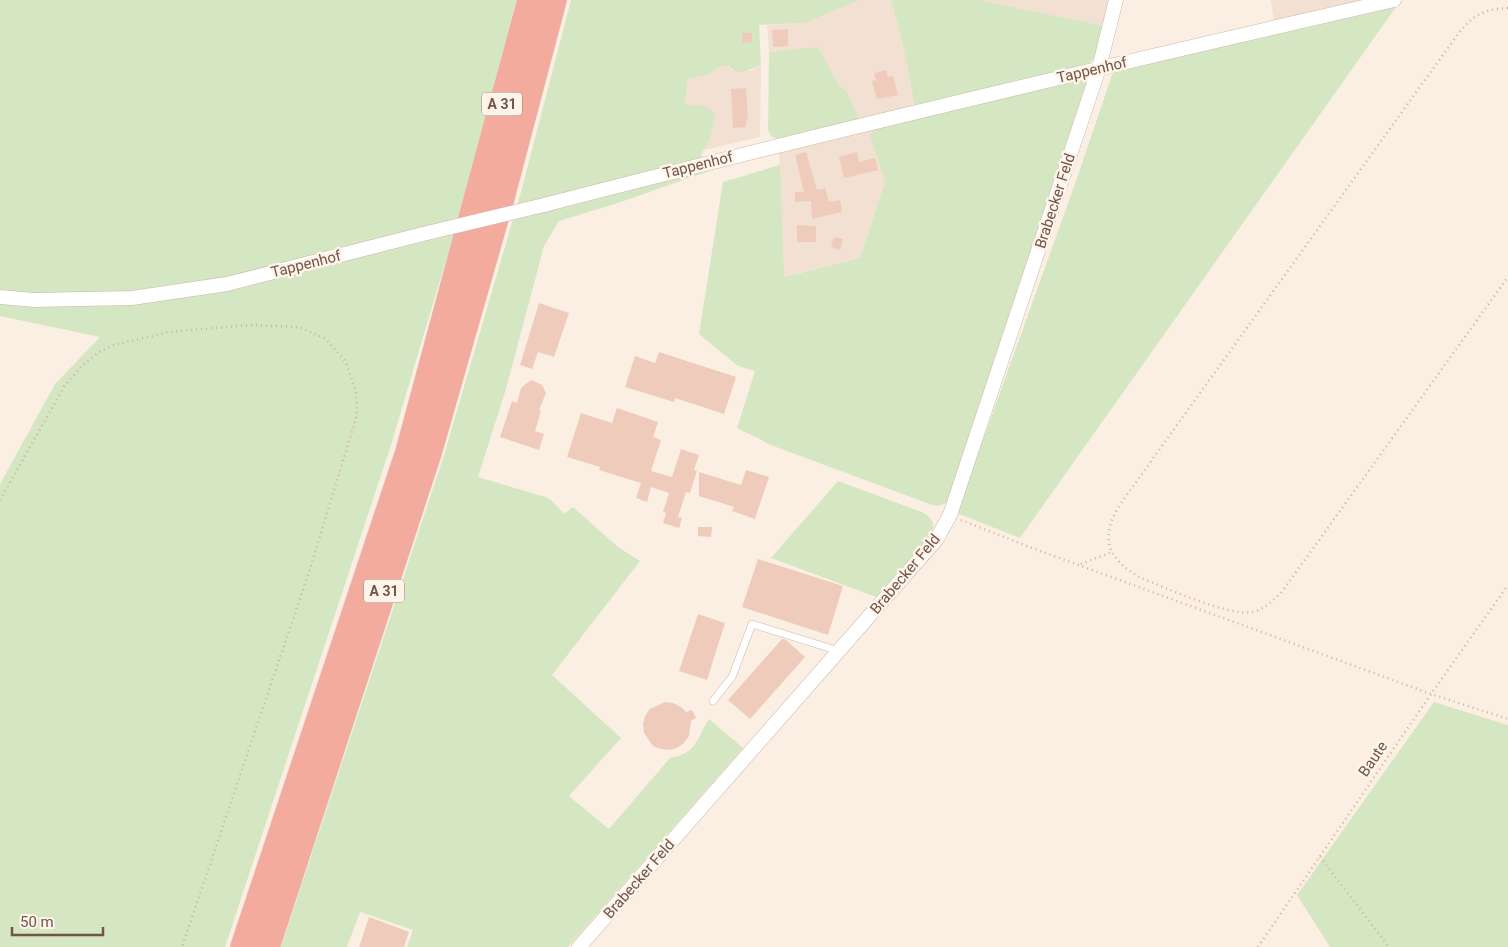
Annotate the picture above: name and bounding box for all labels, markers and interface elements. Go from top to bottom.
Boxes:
street label: Tappenhof [1055,53,1130,87]
road number: A 31 [482,92,522,116]
street label: Tappenhof [661,147,736,182]
street label: Brabecker Feld [1031,151,1079,251]
street label: Tappenhof [269,246,344,281]
street label: Brabecker Feld [866,530,944,618]
road number: A 31 [364,580,404,602]
street label: Baute [1355,738,1391,780]
street label: Brabecker Feld [600,836,678,922]
scale bar [12,904,104,936]
text: 50 m [20,913,54,931]

